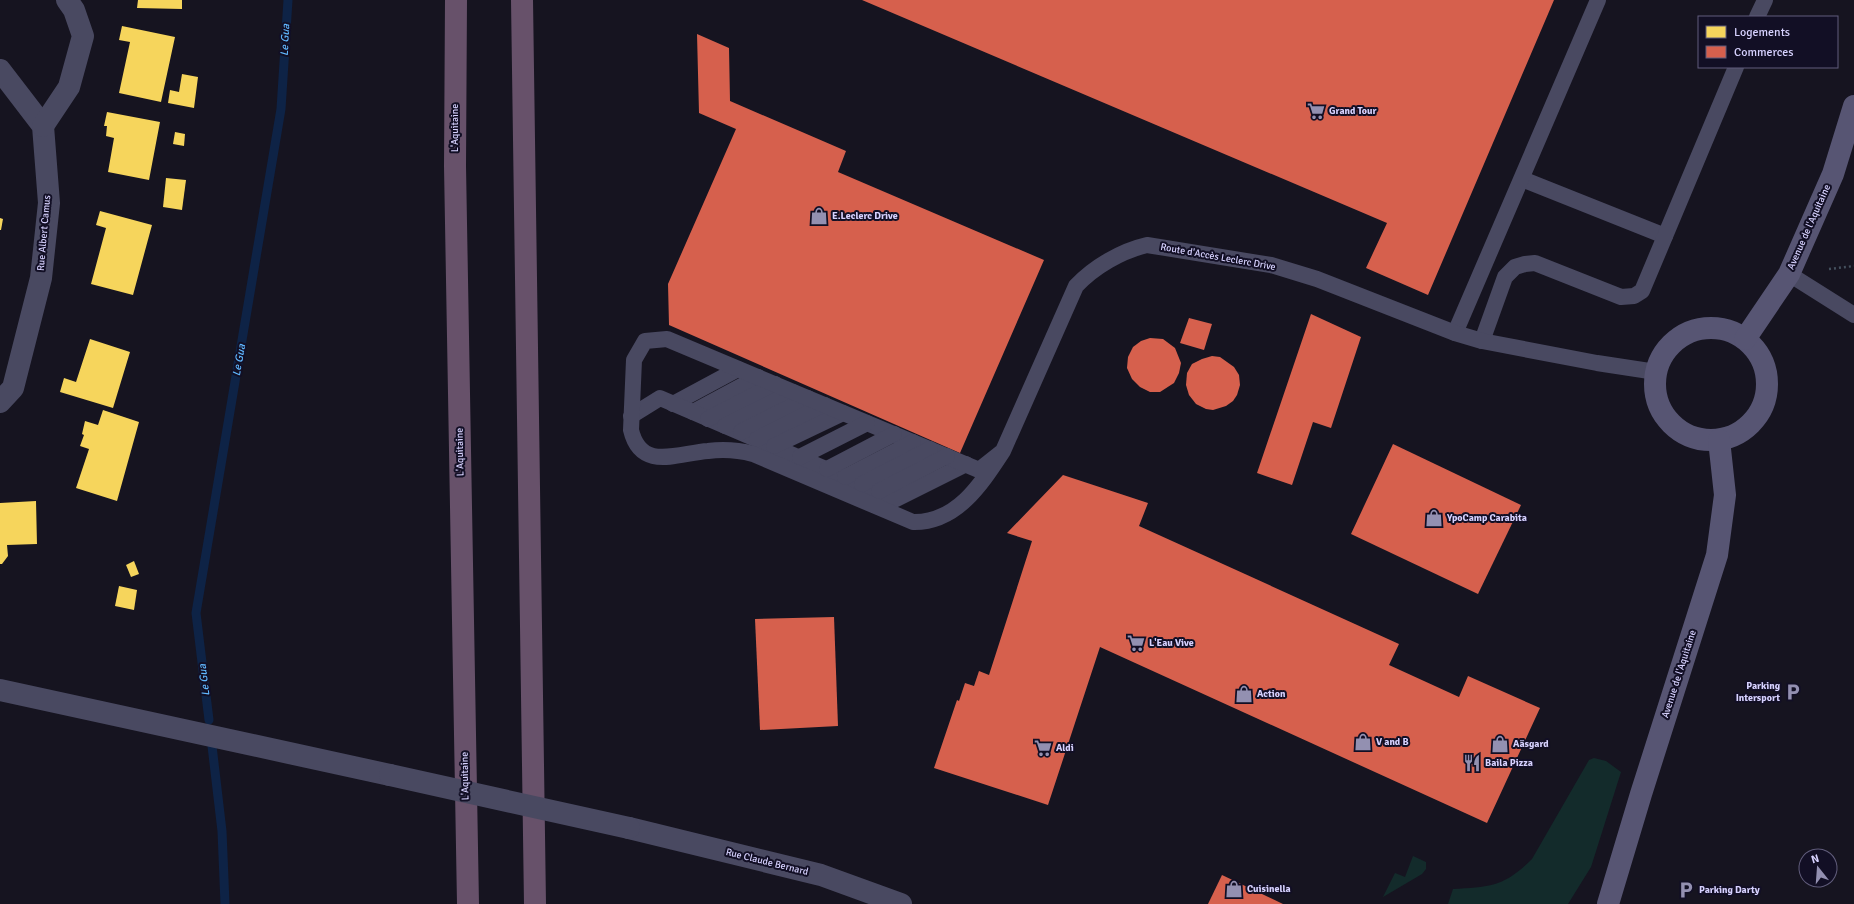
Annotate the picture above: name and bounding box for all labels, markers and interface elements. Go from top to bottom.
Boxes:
legend [1698,16,1838,68]
water label: Le Gua [278,23,292,56]
text: Logements [1734,25,1790,40]
text: Commerces [1734,45,1794,60]
supermarket icon: Grand Tour [1306,101,1326,121]
street label: L'Aquitaine [449,104,461,152]
place label: Grand Tour [1329,105,1377,117]
street label: Avenue de l'Aquitaine [1785,183,1833,271]
street label: Rue Albert Camus [35,194,53,271]
shop icon: E.Leclerc Drive [809,206,829,226]
place label: E.Leclerc Drive [832,210,898,222]
street label: Route d'Accès Leclerc Drive [1159,241,1277,273]
water label: Le Gua [230,343,248,377]
street label: L'Aquitaine [454,428,466,476]
shop icon: YpoCamp Carabita [1424,508,1444,528]
place label: YpoCamp Carabita [1446,512,1527,524]
street label: Avenue de l'Aquitaine [1659,628,1699,720]
supermarket icon: L'Eau Vive [1126,633,1146,653]
place label: L'Eau Vive [1149,637,1194,649]
water label: Le Gua [196,663,212,697]
place label: Parking Intersport [1736,680,1781,704]
parking icon: Parking Intersport [1783,682,1803,702]
shop icon: Action [1234,684,1254,704]
place label: Action [1257,688,1286,700]
shop icon: V and B [1353,732,1373,752]
shop icon: Aäsgard [1490,734,1510,754]
place label: V and B [1376,736,1409,748]
supermarket icon: Aldi [1033,738,1053,758]
place label: Aäsgard [1513,738,1549,750]
place label: Aldi [1056,742,1074,754]
street label: L'Aquitaine [459,752,471,800]
restaurant icon: Baila Pizza [1462,753,1482,773]
place label: Baila Pizza [1485,757,1533,769]
street label: Rue Claude Bernard [724,846,810,878]
north arrow [1798,848,1838,888]
text: N [1810,852,1821,866]
shop icon: Cuisinella [1224,879,1244,899]
parking icon: Parking Darty [1676,880,1696,900]
place label: Cuisinella [1247,883,1291,895]
place label: Parking Darty [1699,884,1760,896]

